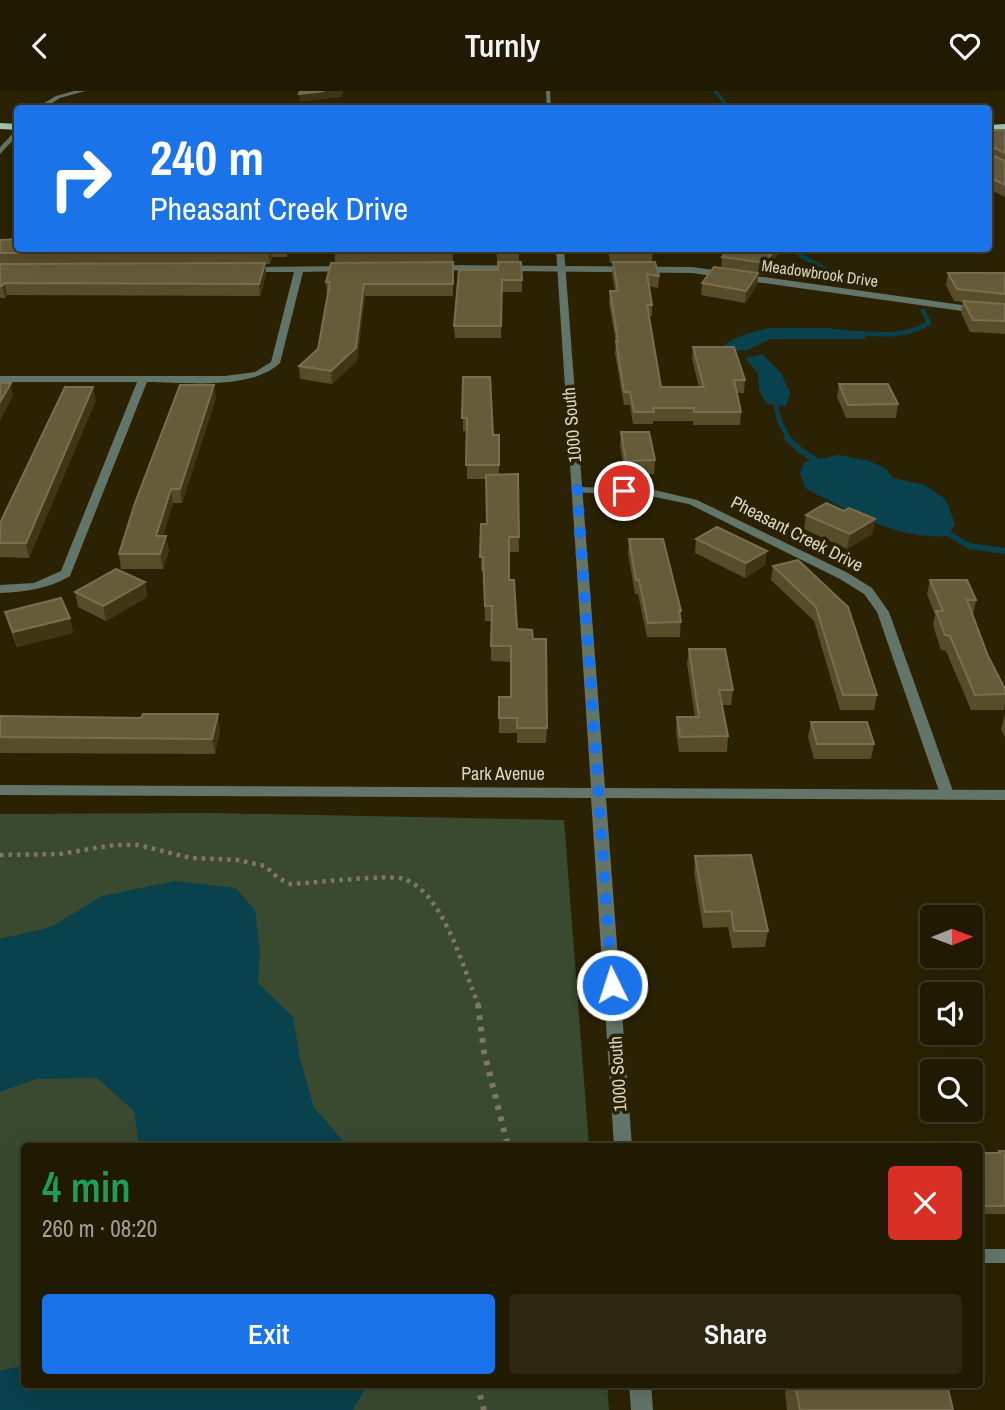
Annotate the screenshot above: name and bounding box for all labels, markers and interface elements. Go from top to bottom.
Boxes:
text: Turnly [465,24,540,67]
icon: back [21,27,59,65]
icon: heart [946,27,984,65]
text: 240 m [150,124,264,190]
icon: right [35,133,126,224]
text: Pheasant Creek Drive [150,187,408,230]
street label: Meadowbrook Drive [760,254,880,292]
street label: 1000 South [556,386,587,464]
pin [594,461,654,521]
icon: arrive [605,472,643,510]
street label: Pheasant Creek Drive [727,489,868,578]
street label: Park Avenue [461,761,545,786]
north arrow [920,905,984,968]
map controls [920,905,983,1122]
position arrow [575,948,649,1022]
button: sound [920,982,983,1045]
street label: 1000 South [602,1035,633,1113]
button: search [920,1059,983,1122]
text: 4 min [42,1159,131,1215]
button: close [888,1166,962,1240]
text: 260 m · 08:20 [42,1213,157,1244]
button: Exit [42,1294,495,1374]
button: Share [509,1294,962,1374]

